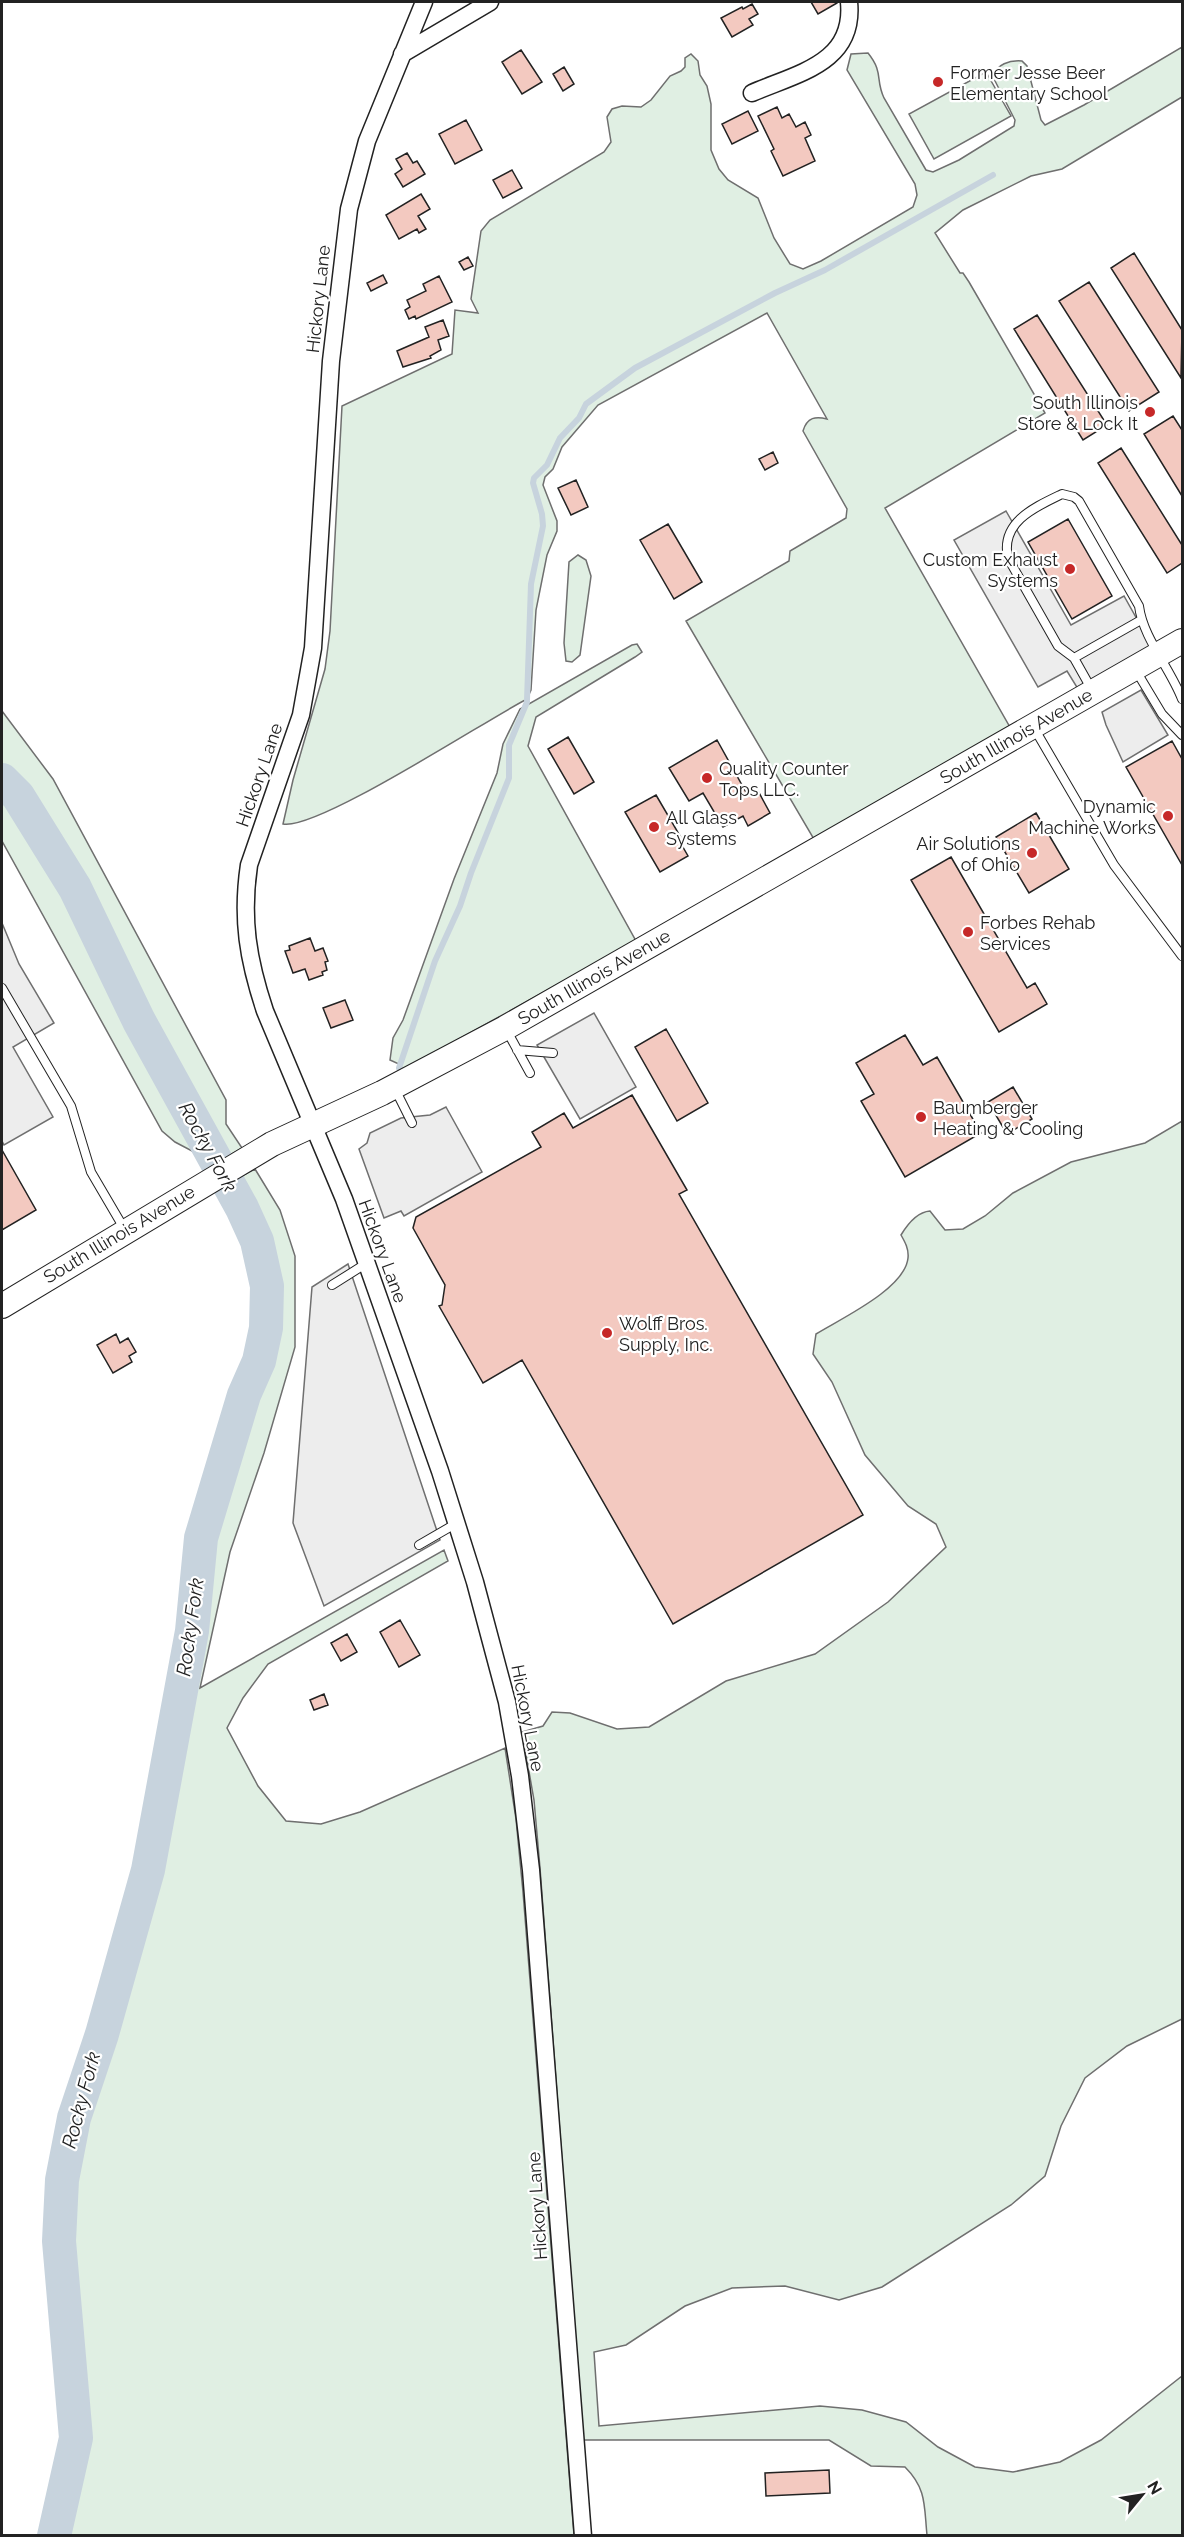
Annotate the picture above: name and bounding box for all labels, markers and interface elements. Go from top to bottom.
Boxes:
place label: Former Jesse Beer Elementary School [950,62,1108,104]
marker: Former Jesse Beer Elementary School [931,75,945,89]
street label: Hickory Lane [302,244,334,354]
place label: South Illinois Store & Lock It [1017,392,1138,434]
marker: South Illinois Store & Lock It [1143,405,1157,419]
place label: Custom Exhaust Systems [923,549,1058,591]
marker: Custom Exhaust Systems [1063,562,1077,576]
street label: South Illinois Avenue [936,684,1096,788]
street label: Hickory Lane [231,720,287,830]
place label: Quality Counter Tops LLC. [719,758,849,800]
marker: Quality Counter Tops LLC. [700,771,714,785]
place label: Dynamic Machine Works [1028,796,1156,838]
place label: All Glass Systems [666,807,737,849]
marker: Dynamic Machine Works [1161,809,1175,823]
marker: All Glass Systems [647,820,661,834]
place label: Air Solutions of Ohio [916,833,1020,875]
marker: Air Solutions of Ohio [1025,846,1039,860]
place label: Forbes Rehab Services [980,912,1095,954]
street label: South Illinois Avenue [514,925,674,1029]
marker: Forbes Rehab Services [961,925,975,939]
place label: Baumberger Heating & Cooling [933,1097,1083,1139]
water label: Rocky Fork [174,1098,243,1196]
marker: Baumberger Heating & Cooling [914,1110,928,1124]
street label: South Illinois Avenue [40,1180,199,1287]
street label: Hickory Lane [355,1196,412,1306]
place label: Wolff Bros. Supply, Inc. [619,1313,713,1355]
marker: Wolff Bros. Supply, Inc. [600,1326,614,1340]
water label: Rocky Fork [171,1576,209,1678]
street label: Hickory Lane [507,1663,549,1774]
water label: Rocky Fork [57,2049,105,2151]
street label: Hickory Lane [523,2151,551,2261]
north arrow [1112,2465,1172,2525]
text: N [1143,2478,1166,2498]

